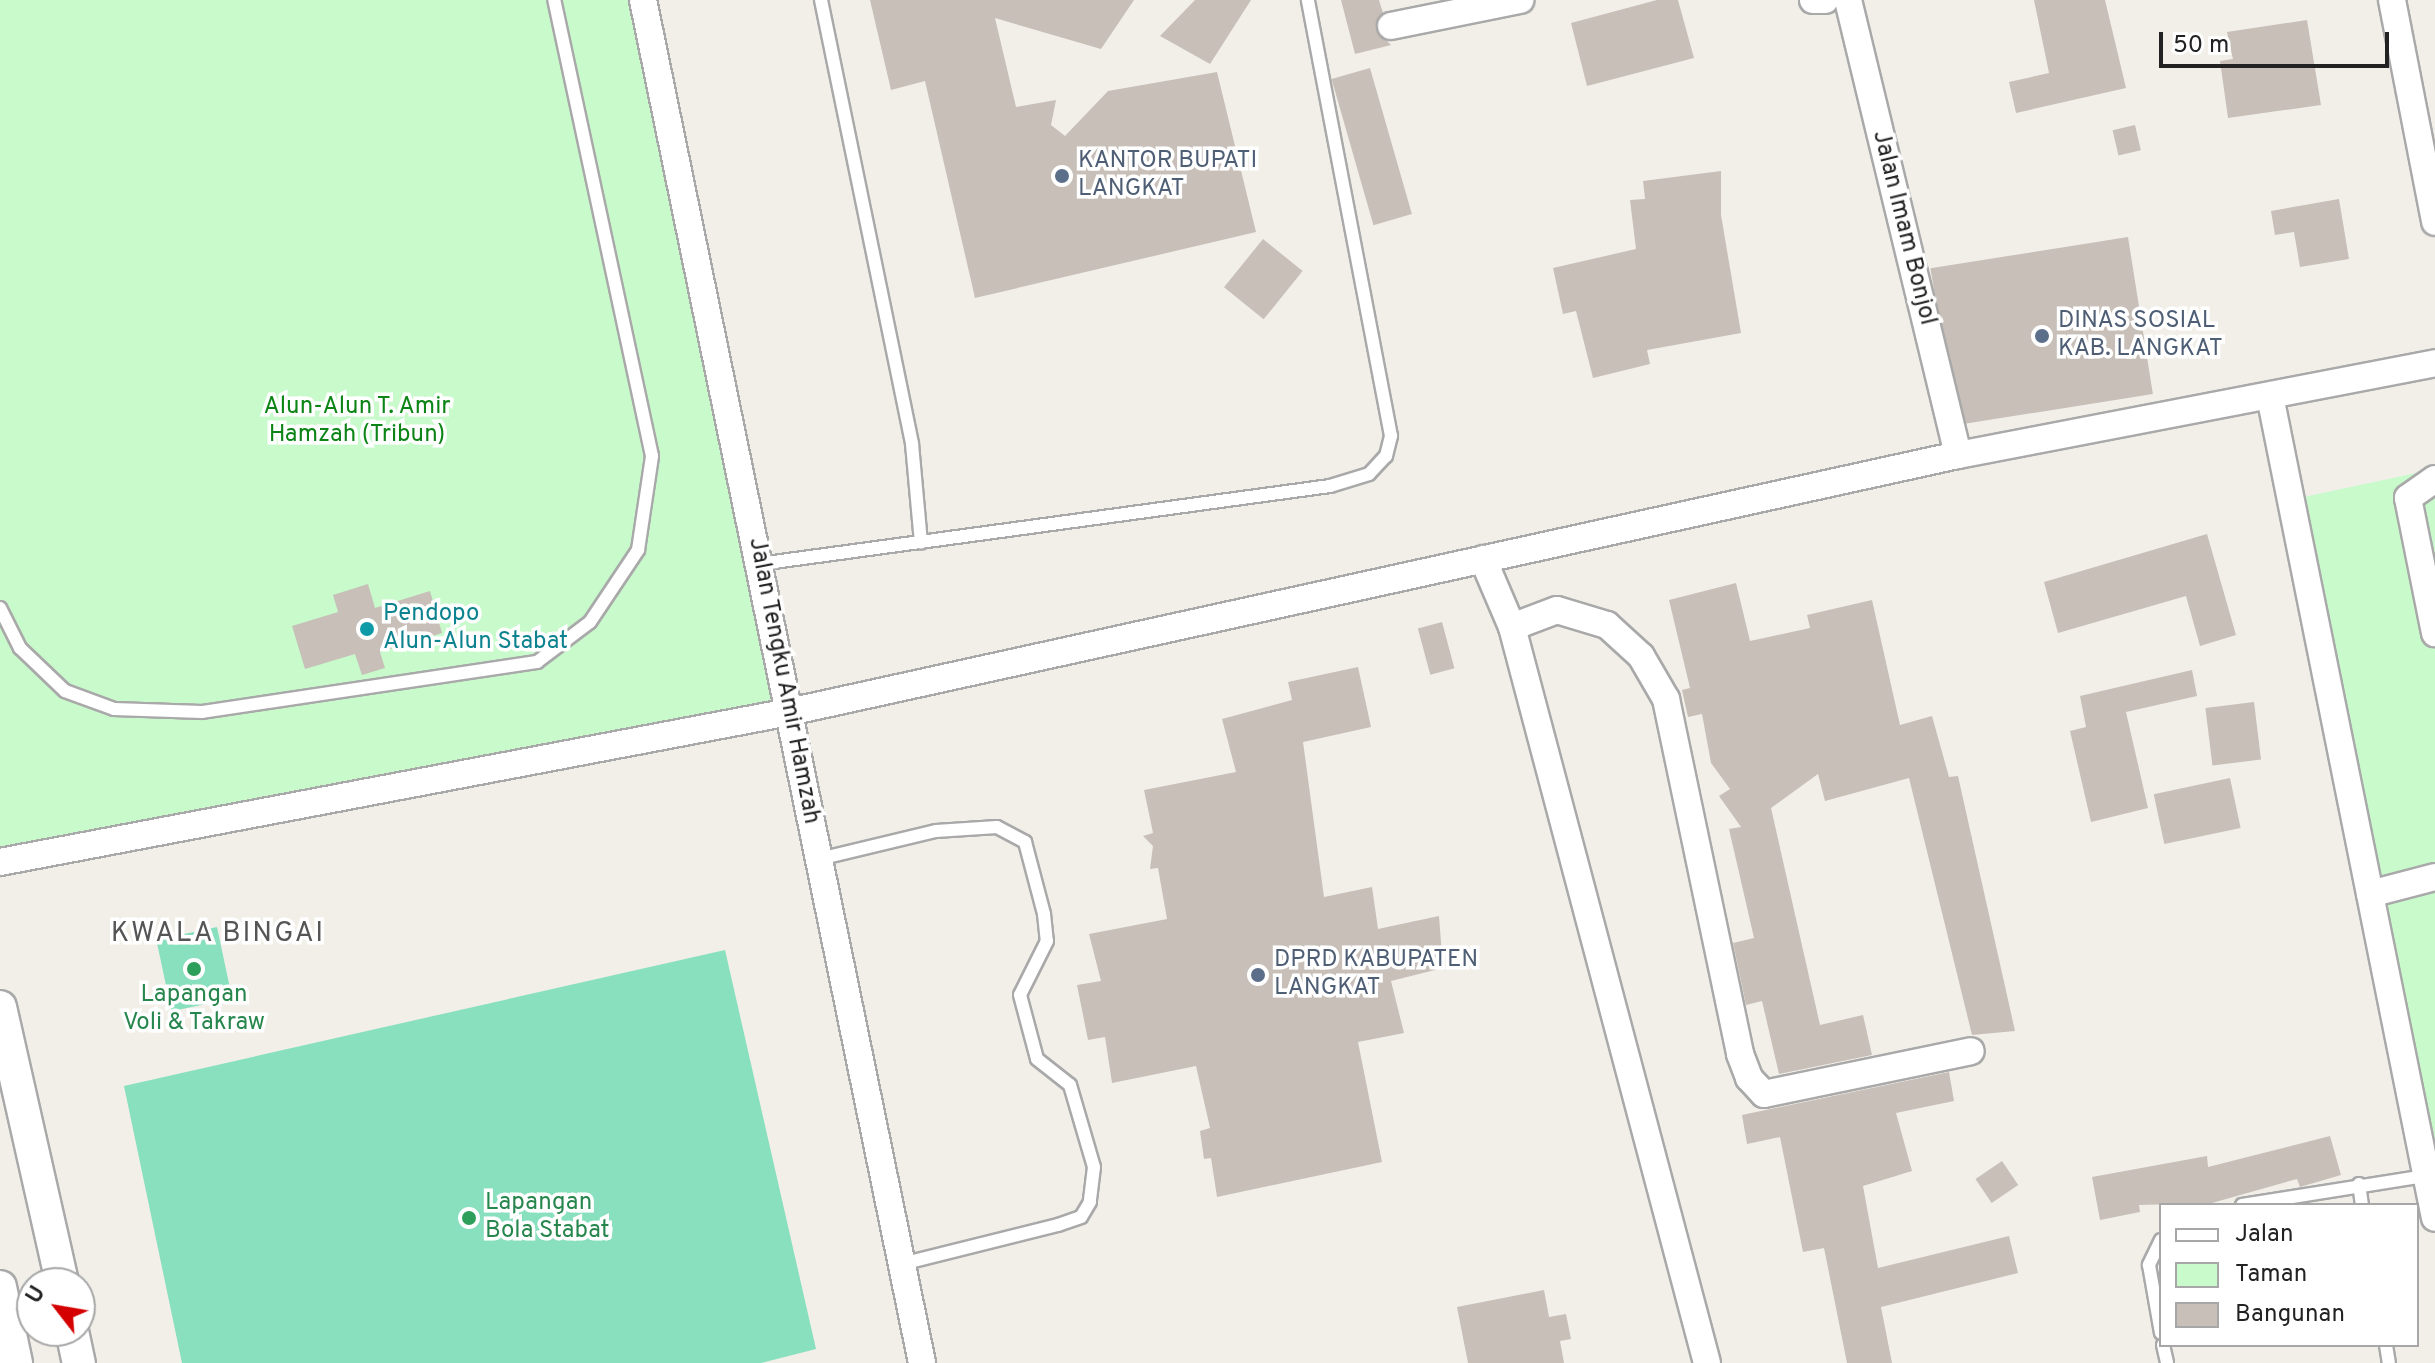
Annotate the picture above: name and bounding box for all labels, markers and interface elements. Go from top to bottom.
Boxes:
scale bar [2163,16,2393,66]
text: 50 m [2173,31,2229,61]
street label: Jalan Imam Bonjol [1865,128,1941,328]
place label: KANTOR BUPATI LANGKAT [1078,148,1257,204]
marker: KANTOR BUPATI LANGKAT [1053,167,1071,185]
place label: DINAS SOSIAL KAB. LANGKAT [2058,308,2223,364]
marker: DINAS SOSIAL KAB. LANGKAT [2033,327,2051,345]
park label: Alun-Alun T. Amir Hamzah (Tribun) [262,394,452,450]
street label: Jalan Tengku Amir Hamzah [741,534,825,828]
place label: Pendopo Alun-Alun Stabat [383,601,568,657]
marker: Pendopo Alun-Alun Stabat [358,620,376,638]
district label: KWALA BINGAI [110,917,326,951]
place label: DPRD KABUPATEN LANGKAT [1274,947,1478,1003]
marker: Lapangan Voli & Takraw [185,960,203,978]
marker: DPRD KABUPATEN LANGKAT [1249,966,1267,984]
place label: Lapangan Voli & Takraw [122,982,266,1038]
place label: Lapangan Bola Stabat [485,1190,610,1246]
legend [2159,1203,2419,1347]
marker: Lapangan Bola Stabat [460,1209,478,1227]
text: Jalan [2235,1220,2293,1250]
text: Taman [2235,1260,2307,1290]
north arrow [16,1267,96,1347]
text: U [21,1282,52,1309]
text: Bangunan [2235,1300,2345,1330]

